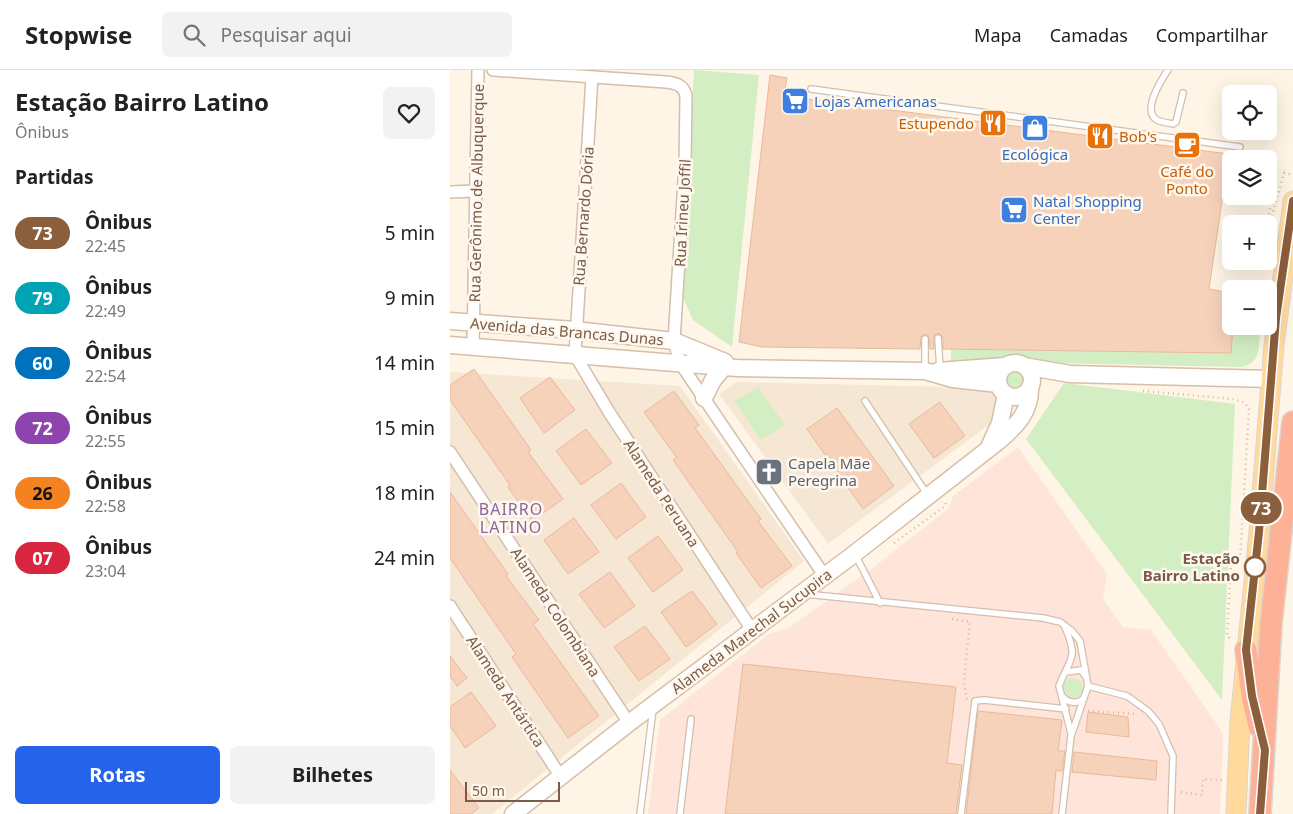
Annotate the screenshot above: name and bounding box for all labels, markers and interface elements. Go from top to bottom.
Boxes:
search box [162,12,512,57]
text: Stopwise [25,18,132,51]
icon: search [180,21,208,49]
text: Pesquisar aqui [220,22,352,48]
text: Mapa [974,23,1022,47]
text: Camadas [1050,23,1128,47]
text: Compartilhar [1156,23,1268,47]
street label: Rua Gerônimo de Albuquerque [464,83,488,303]
text: Estação Bairro Latino [15,85,269,118]
map controls [1222,85,1277,335]
button: locate [1222,85,1277,140]
supermarket icon: Lojas Americanas [780,86,810,116]
button: heart [383,87,435,139]
place label: Lojas Americanas [814,91,937,111]
restaurant icon: Estupendo [978,108,1008,138]
place label: Estupendo [899,113,974,133]
shop icon: Ecológica [1020,113,1050,143]
text: Ônibus [15,121,69,143]
restaurant icon: Bob's [1085,121,1115,151]
place label: Bob's [1119,126,1157,146]
cafe icon: Café do Ponto [1172,130,1202,160]
place label: Ecológica [1002,144,1068,164]
street label: Rua Bernardo Dória [568,146,598,286]
button: layers [1222,150,1277,205]
street label: Rua Irineu Joffil [669,158,695,268]
place label: Café do Ponto [1160,161,1214,198]
text: Partidas [15,164,94,190]
place label: Natal Shopping Center [1033,191,1142,228]
supermarket icon: Natal Shopping Center [999,195,1029,225]
text: Ônibus [85,209,152,235]
button: + [1222,215,1277,270]
text: 5 min [385,220,435,246]
text: 73 [32,221,53,245]
text: 22:45 [85,235,126,257]
text: Ônibus [85,274,152,300]
button: − [1222,280,1277,335]
text: 9 min [385,285,435,311]
text: 79 [32,286,53,310]
text: 22:49 [85,300,126,322]
street label: Avenida das Brancas Dunas [469,313,665,349]
text: Ônibus [85,339,152,365]
text: 14 min [374,350,435,376]
text: 60 [32,351,53,375]
text: 22:54 [85,365,126,387]
text: Ônibus [85,404,152,430]
text: 15 min [374,415,435,441]
text: 72 [32,416,53,440]
text: 22:55 [85,430,126,452]
street label: Alameda Peruana [620,435,704,551]
place label: Capela Mãe Peregrina [788,453,870,490]
church icon: Capela Mãe Peregrina [754,457,784,487]
text: Ônibus [85,469,152,495]
text: 18 min [374,480,435,506]
text: 26 [32,481,53,505]
line badge: 73 [1238,492,1284,524]
text: 22:58 [85,495,126,517]
text: 73 [1251,496,1271,520]
district label: BAIRRO LATINO [479,498,543,538]
text: Ônibus [85,534,152,560]
street label: Alameda Colombiana [507,543,605,681]
text: 24 min [374,545,435,571]
text: 07 [32,546,53,570]
place label: Estação Bairro Latino [1143,548,1240,585]
marker: Estação Bairro Latino [1244,556,1266,578]
text: 23:04 [85,560,126,582]
street label: Alameda Marechal Sucupira [667,564,835,698]
street label: Alameda Antártica [462,631,550,751]
button: Rotas [15,746,220,804]
button: Bilhetes [230,746,435,804]
scale bar [465,779,560,802]
text: 50 m [472,781,505,800]

